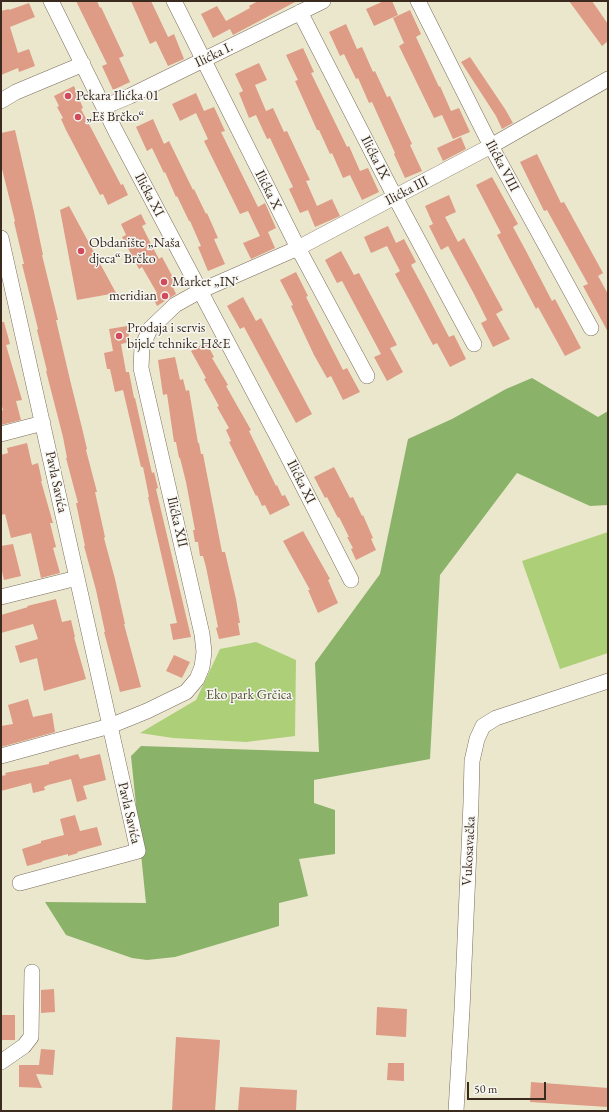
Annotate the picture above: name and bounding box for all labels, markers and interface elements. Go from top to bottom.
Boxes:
street label: Ilićka I. [192,39,236,71]
place label: Pekara Ilićka 01 [76,88,159,104]
marker: Pekara Ilićka 01 [63,91,73,101]
place label: „Eš Brčko“ [86,109,144,125]
marker: „Eš Brčko“ [73,112,83,122]
street label: Ilićka IX [357,133,393,183]
street label: Ilićka VIII [481,137,523,195]
street label: Ilićka X [251,167,285,213]
street label: Ilićka XI [131,170,167,220]
street label: Ilićka III [383,173,431,209]
place label: Obdanište „Naša djeca“ Brčko [89,235,180,268]
marker: Obdanište „Naša djeca“ Brčko [76,246,86,256]
place label: Market „IN‘ [172,274,239,290]
marker: Market „IN‘ [159,277,169,287]
place label: meridian [109,288,157,304]
marker: meridian [160,291,170,301]
place label: Prodaja i servis bijele tehnike H&E [127,320,230,352]
marker: Prodaja i servis bijele tehnike H&E [114,331,124,341]
street label: Pavla Savića [41,450,71,514]
street label: Ilićka XI [283,457,319,507]
street label: Ilićka XII [163,495,191,549]
park label: Eko park Grčica [206,687,292,703]
street label: Pavla Savića [114,781,144,845]
street label: Vukosavačka [459,816,479,886]
scale bar [469,1074,548,1100]
text: 50 m [474,1081,497,1097]

